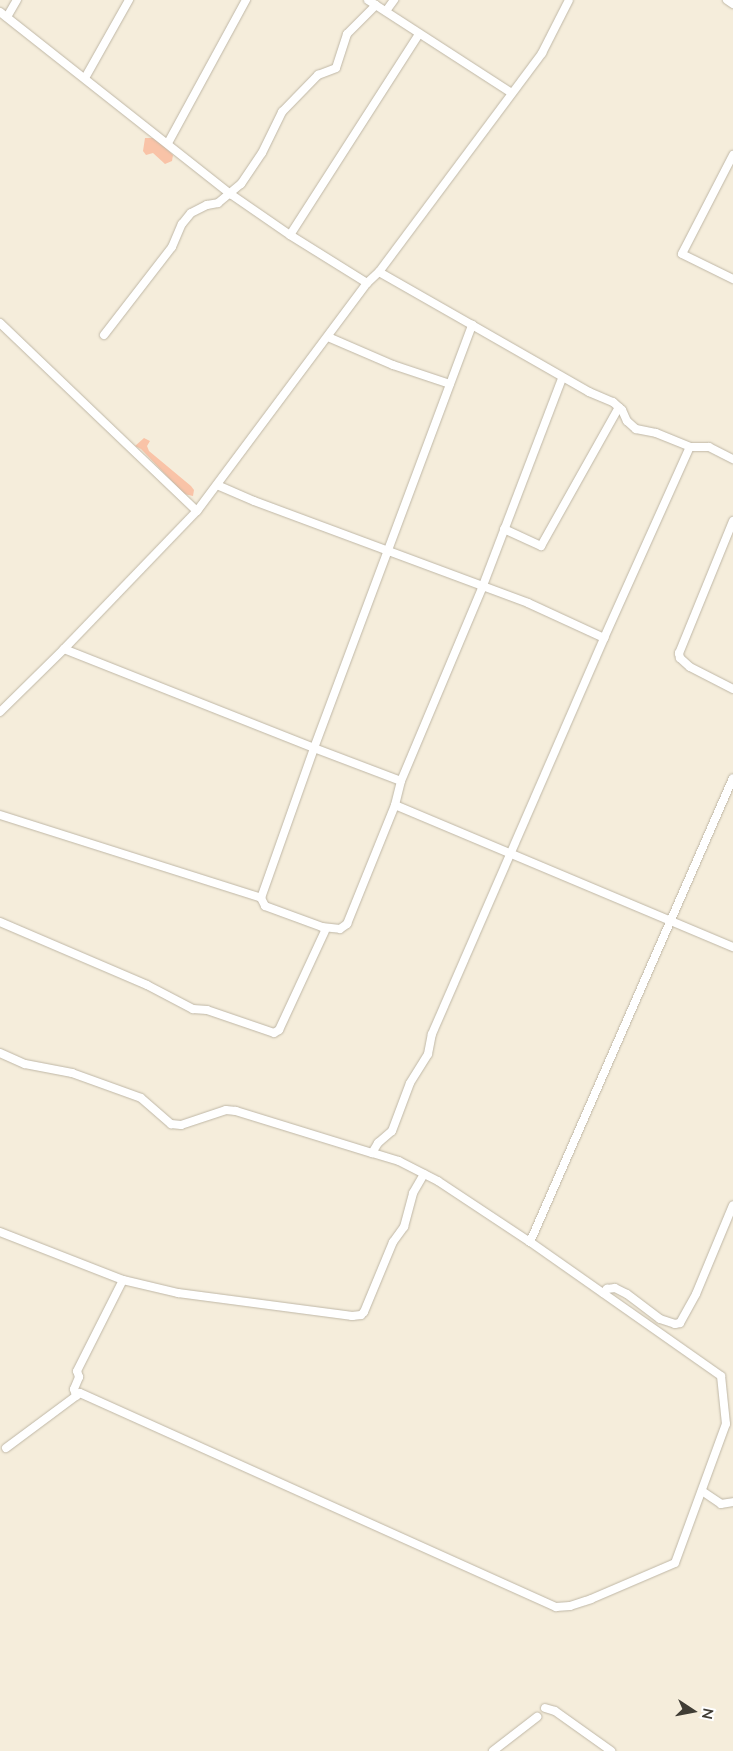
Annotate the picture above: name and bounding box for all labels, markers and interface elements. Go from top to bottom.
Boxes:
north arrow [668,1686,718,1736]
text: N [699,1707,718,1721]

